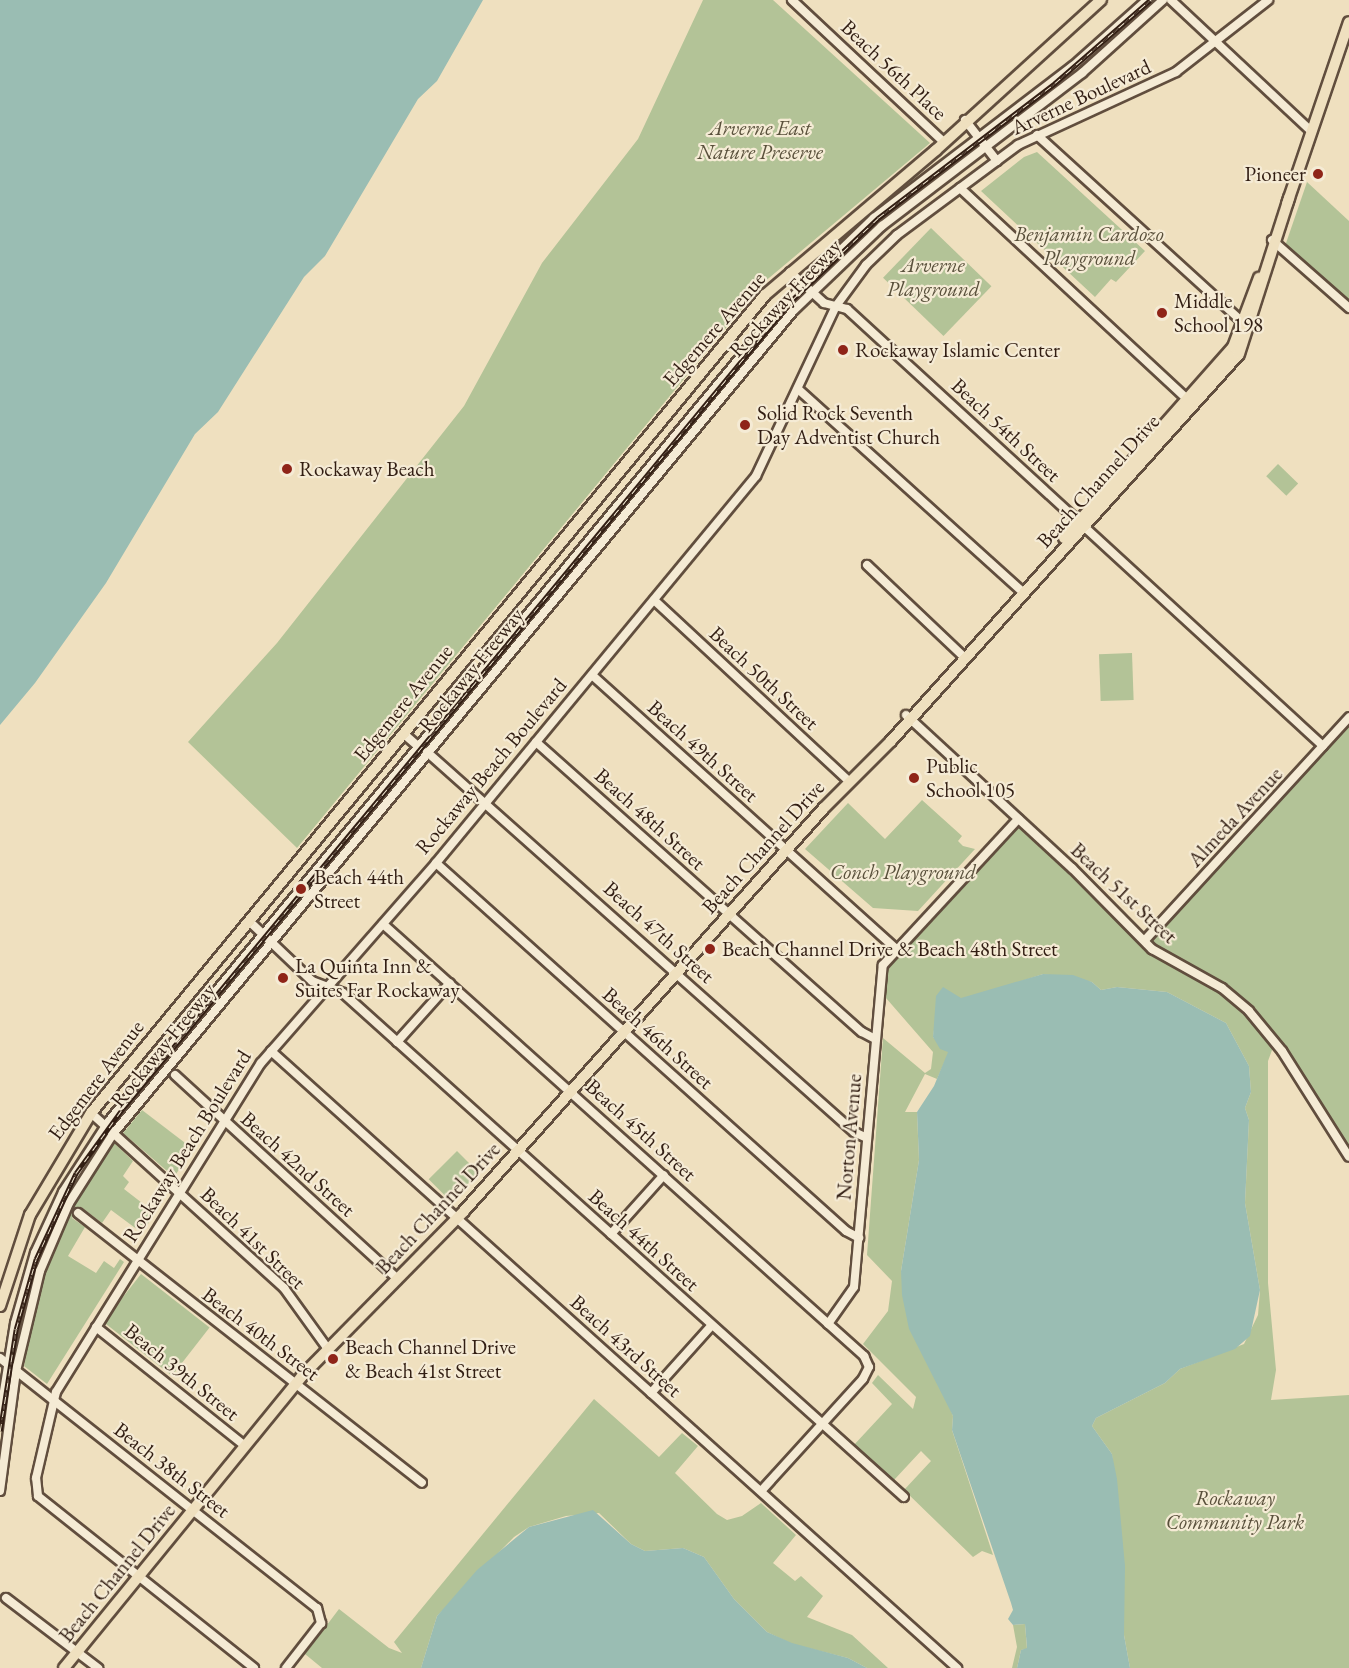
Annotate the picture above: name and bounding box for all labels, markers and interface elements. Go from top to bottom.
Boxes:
street label: Beach 56th Place [836,15,952,125]
street label: Arverne Boulevard [1007,54,1155,140]
park label: Arverne East Nature Preserve [697,115,823,165]
place label: Pioneer [1245,161,1306,187]
marker: Pioneer [1311,167,1325,181]
park label: Benjamin Cardozo Playground [1014,221,1164,271]
street label: Rockaway Freeway [724,234,846,362]
park label: Arverne Playground [886,252,980,302]
street label: Edgemere Avenue [657,267,771,391]
place label: Middle School 198 [1174,288,1263,338]
marker: Middle School 198 [1155,306,1169,320]
place label: Rockaway Islamic Center [855,337,1060,363]
marker: Rockaway Islamic Center [836,343,850,357]
street label: Beach 54th Street [946,373,1066,487]
place label: Solid Rock Seventh Day Adventist Church [757,400,940,450]
street label: Beach Channel Drive [1031,409,1165,553]
marker: Solid Rock Seventh Day Adventist Church [738,418,752,432]
place label: Rockaway Beach [299,456,435,482]
marker: Rockaway Beach [280,462,294,476]
street label: Rockaway Freeway [413,603,529,737]
street label: Beach 50th Street [704,621,824,735]
street label: Edgemere Avenue [348,639,458,767]
street label: Rockaway Beach Boulevard [410,673,572,859]
street label: Beach 49th Street [642,695,764,807]
place label: Public School 105 [926,753,1015,803]
street label: Almeda Avenue [1182,762,1288,872]
street label: Beach 48th Street [589,763,711,875]
marker: Public School 105 [907,771,921,785]
street label: Beach Channel Drive [696,775,830,919]
street label: Beach 51st Street [1066,837,1182,949]
park label: Conch Playground [830,859,976,885]
place label: Beach 44th Street [314,864,404,914]
street label: Beach 47th Street [598,876,720,988]
marker: Beach 44th Street [292,880,310,898]
place label: Beach Channel Drive & Beach 48th Street [722,936,1058,962]
marker: Beach Channel Drive & Beach 48th Street [703,942,717,956]
place label: La Quinta Inn & Suites Far Rockaway [295,953,460,1003]
marker: La Quinta Inn & Suites Far Rockaway [276,971,290,985]
street label: Rockaway Freeway [105,978,221,1112]
street label: Beach 46th Street [597,982,719,1094]
street label: Edgemere Avenue [43,1015,149,1145]
street label: Rockaway Beach Boulevard [118,1045,256,1247]
street label: Norton Avenue [831,1073,867,1201]
street label: Beach 45th Street [580,1074,702,1186]
street label: Beach 42nd Street [236,1106,360,1222]
street label: Beach Channel Drive [370,1137,506,1279]
street label: Beach 41st Street [195,1182,311,1294]
street label: Beach 44th Street [583,1184,705,1296]
street label: Beach 40th Street [197,1282,325,1386]
street label: Beach 43rd Street [565,1290,687,1402]
street label: Beach 39th Street [120,1318,244,1426]
place label: Beach Channel Drive & Beach 41st Street [345,1334,516,1384]
marker: Beach Channel Drive & Beach 41st Street [326,1352,340,1366]
street label: Beach 38th Street [109,1417,235,1523]
park label: Rockaway Community Park [1166,1485,1304,1535]
street label: Beach Channel Drive [53,1499,181,1647]

